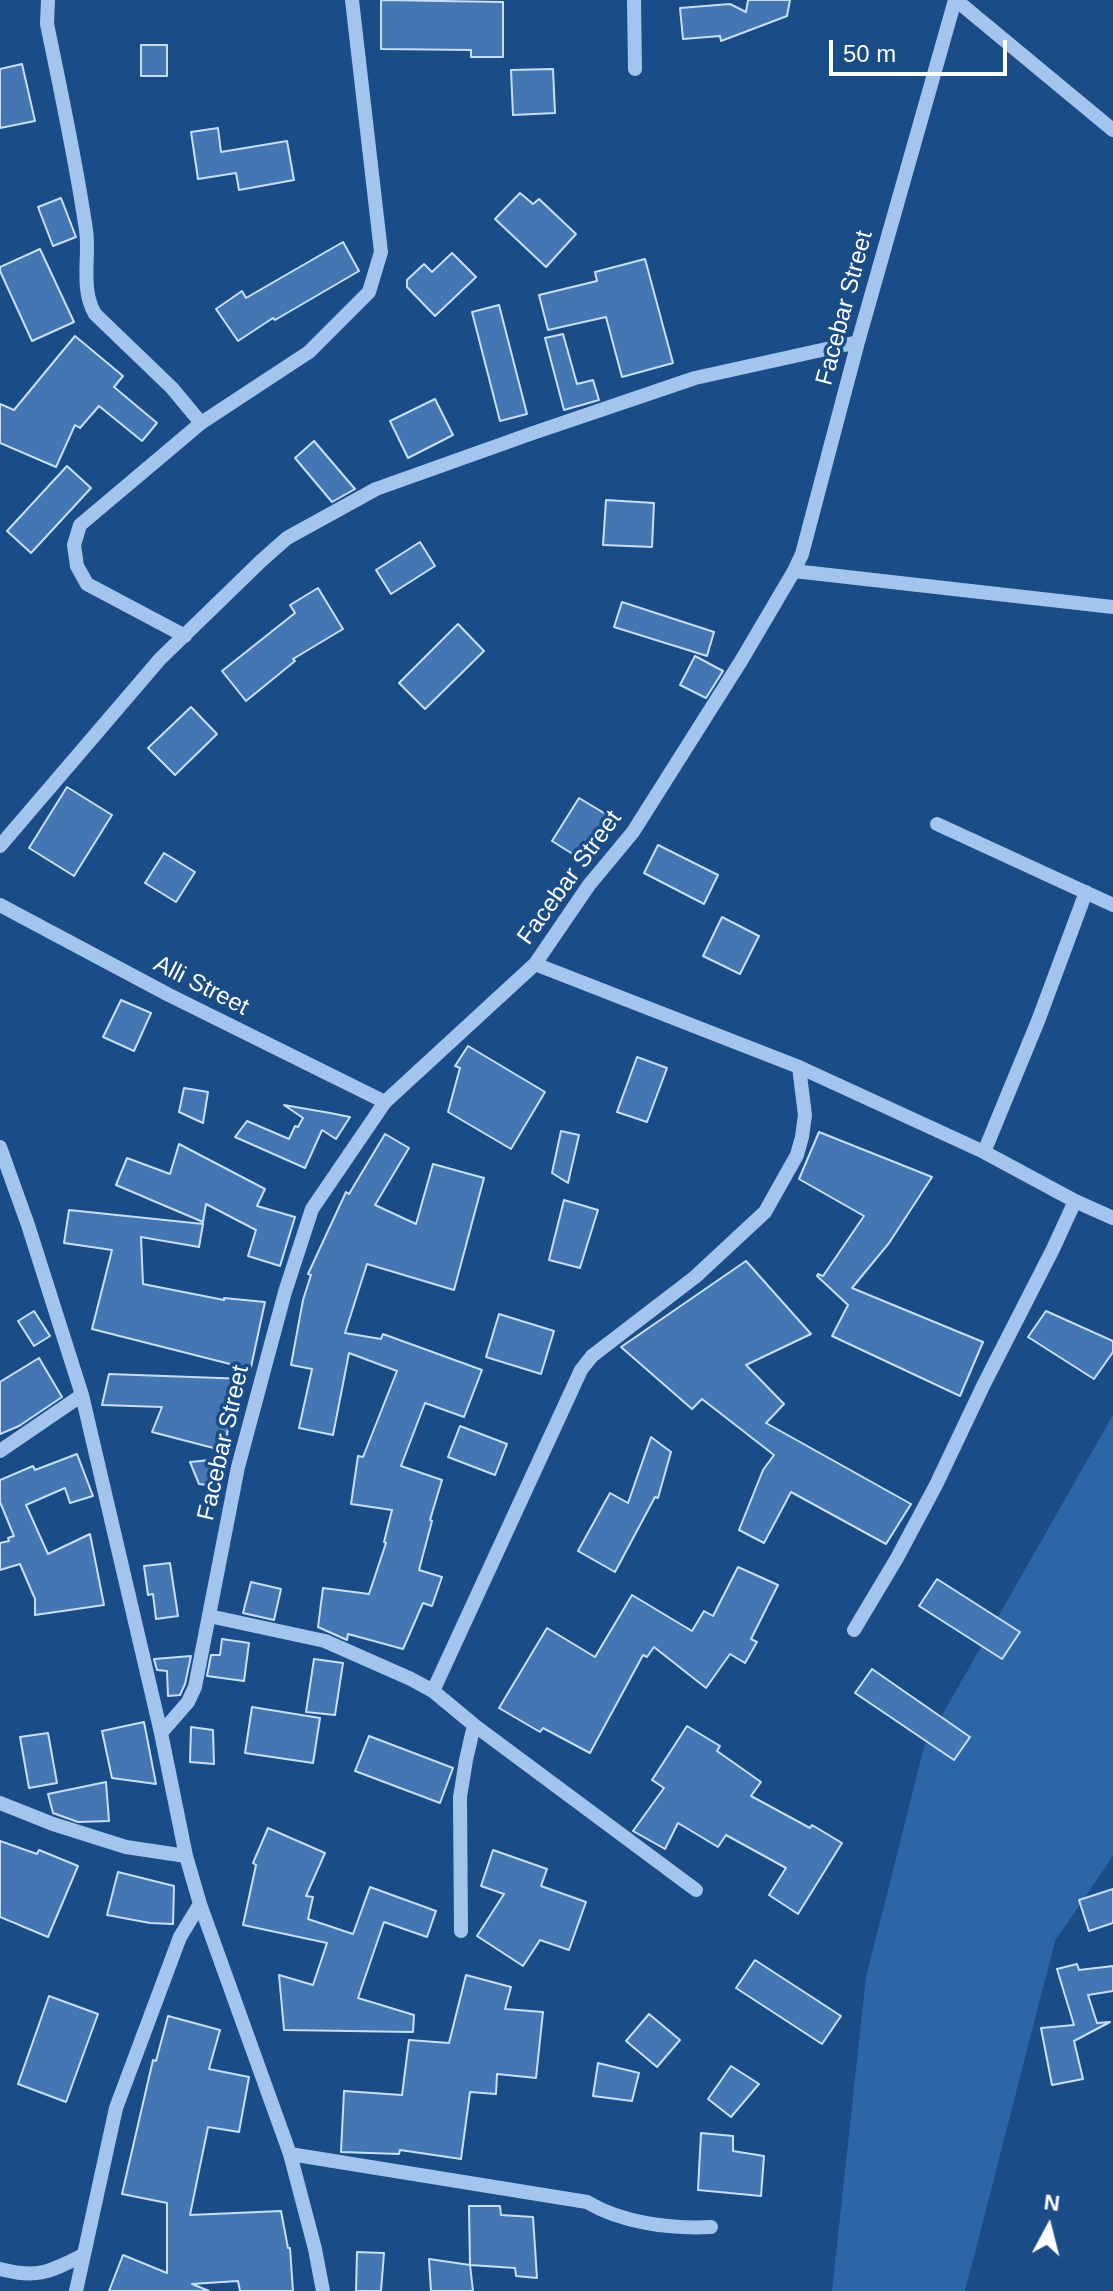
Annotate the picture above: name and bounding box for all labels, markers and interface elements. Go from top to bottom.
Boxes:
scale bar [833,24,1011,74]
text: 50 m [843,40,896,67]
street label: Facebar Street [811,228,879,388]
street label: Facebar Street [512,805,628,951]
street label: Alli Street [149,950,253,1022]
street label: Facebar Street [192,1362,256,1524]
north arrow [1009,2187,1089,2267]
text: N [1043,2189,1061,2216]

